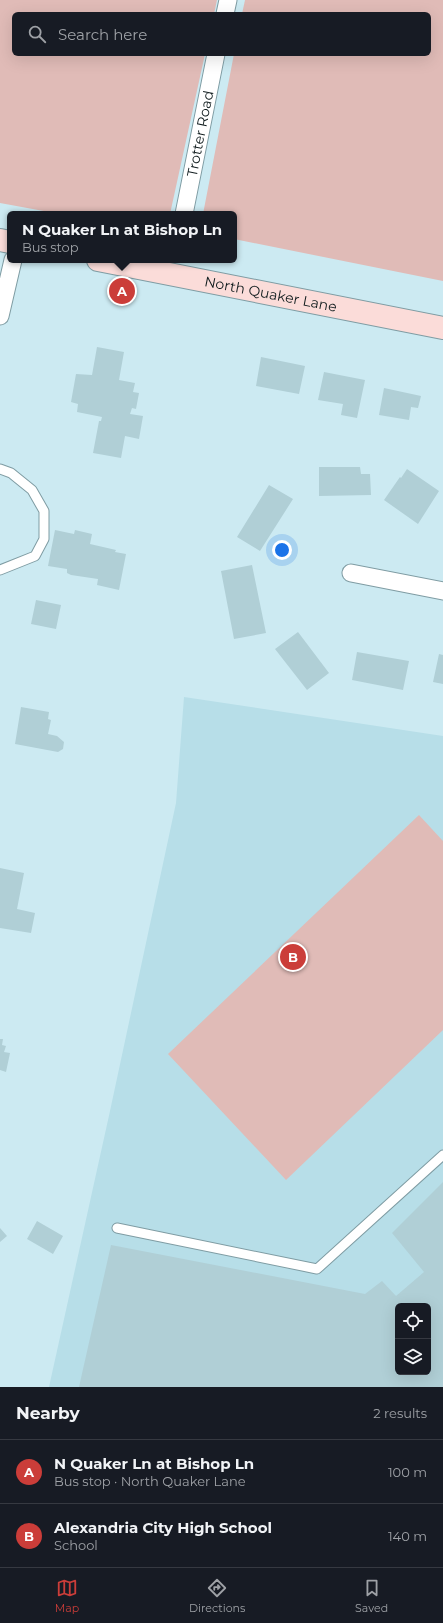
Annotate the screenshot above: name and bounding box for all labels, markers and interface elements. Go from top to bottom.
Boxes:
search box [12,12,431,56]
icon: search [26,23,48,45]
text: Search here [58,25,147,44]
street label: Trotter Road [183,89,217,178]
popup [7,211,237,263]
text: N Quaker Ln at Bishop Ln [22,220,222,239]
text: Bus stop [22,239,79,255]
street label: North Quaker Lane [203,272,338,316]
pin: A [109,276,135,306]
your location [272,540,292,560]
pin: B [280,942,306,972]
map controls [395,1303,431,1375]
button: locate [395,1303,431,1339]
button: layers [395,1339,431,1375]
text: Nearby [16,1403,80,1423]
text: 2 results [373,1405,427,1421]
text: N Quaker Ln at Bishop Ln [54,1454,254,1473]
text: A [24,1464,34,1480]
text: 100 m [388,1464,427,1480]
text: Bus stop · North Quaker Lane [54,1473,246,1489]
text: Alexandria City High School [54,1518,272,1537]
text: B [24,1528,34,1544]
text: 140 m [388,1528,427,1544]
text: School [54,1537,98,1553]
tab: Map [55,1577,79,1615]
tab: Directions [189,1577,245,1615]
tab: Saved [355,1577,388,1615]

